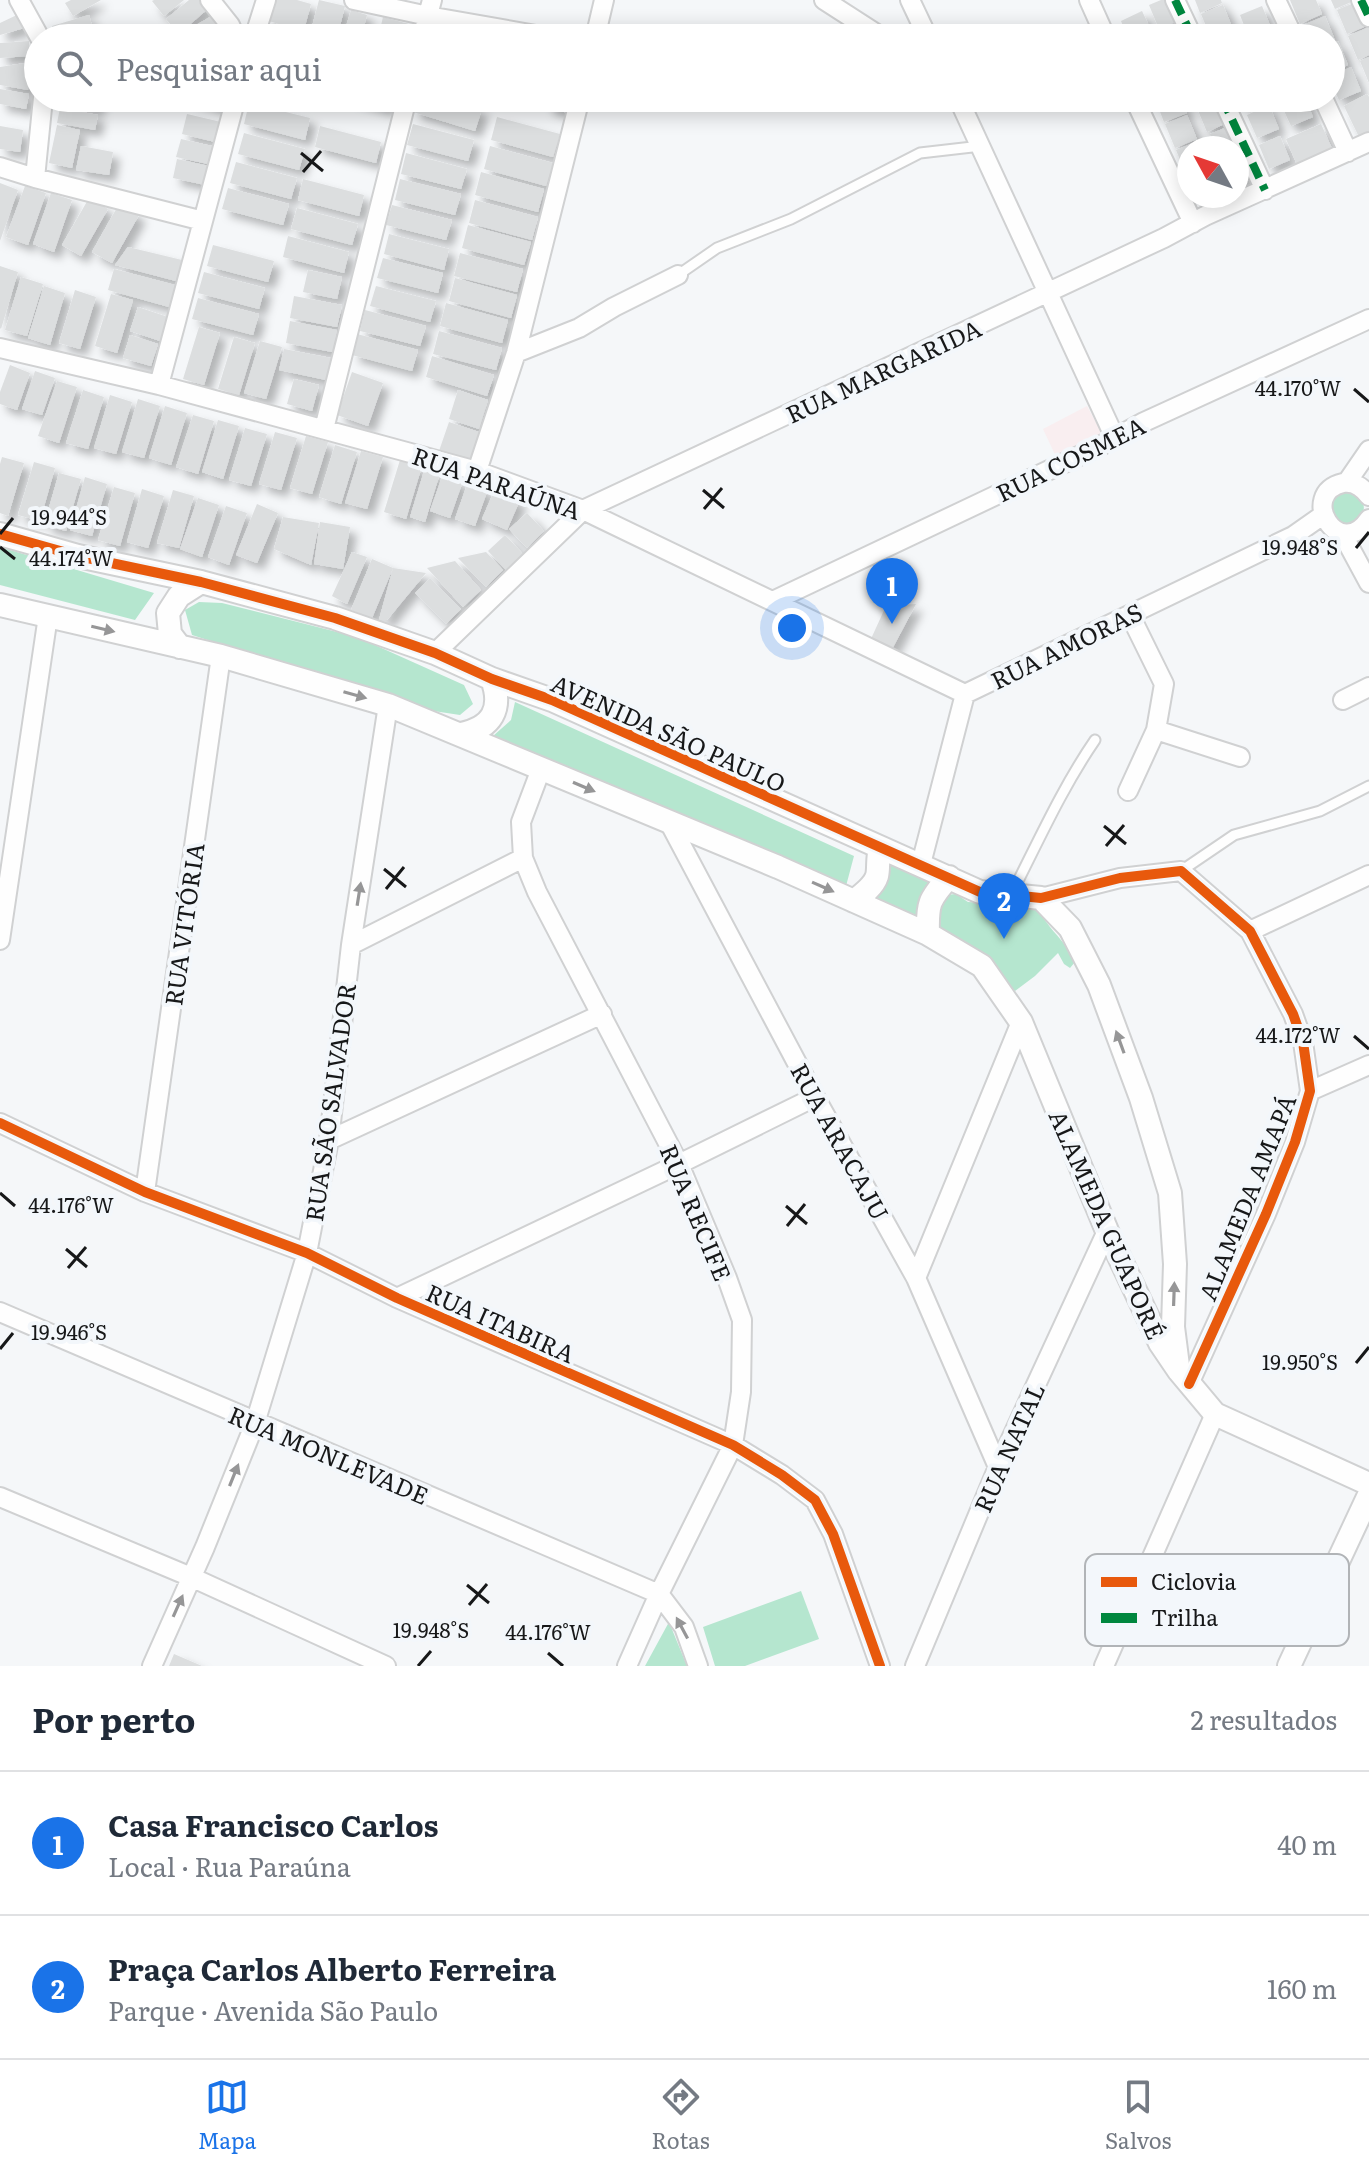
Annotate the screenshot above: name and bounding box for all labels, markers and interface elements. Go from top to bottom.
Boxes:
search box [24,24,1345,112]
icon: search [52,46,96,90]
text: Pesquisar aqui [116,46,322,90]
north arrow [1177,136,1249,208]
street label: RUA MARGARIDA [780,309,987,431]
text: 44.170°W [1255,372,1341,402]
street label: RUA COSMEA [990,407,1151,509]
street label: RUA PARAÚNA [408,437,586,527]
text: 19.944°S [31,501,107,531]
text: 19.948°S [1262,531,1338,561]
text: 44.174°W [29,542,113,572]
pin: 1 [866,558,918,624]
street label: RUA AMORAS [984,593,1148,697]
your location [772,608,812,648]
one-way arrow [91,623,116,636]
street label: AVENIDA SÃO PAULO [546,665,792,799]
one-way arrow [343,689,367,702]
one-way arrow [572,780,595,793]
street label: RUA VITÓRIA [154,840,212,1008]
pin: 2 [978,873,1030,939]
one-way arrow [811,881,835,894]
one-way arrow [353,882,366,907]
street label: RUA SÃO SALVADOR [295,980,363,1224]
text: 44.172°W [1256,1019,1341,1049]
one-way arrow [1114,1030,1126,1054]
street label: RUA ARACAJU [783,1056,899,1226]
street label: ALAMEDA AMAPÁ [1189,1088,1303,1305]
street label: ALAMEDA GUAPORÉ [1042,1104,1174,1344]
street label: RUA RECIFE [652,1138,742,1286]
text: 44.176°W [28,1189,114,1219]
street label: RUA ITABIRA [421,1274,581,1371]
one-way arrow [1168,1281,1181,1306]
text: 19.946°S [31,1316,107,1346]
text: 19.950°S [1262,1346,1338,1376]
street label: RUA NATAL [964,1377,1052,1517]
street label: RUA MONLEVADE [224,1396,434,1512]
one-way arrow [228,1463,241,1487]
legend [1085,1554,1349,1646]
text: Ciclovia [1151,1564,1237,1597]
one-way arrow [172,1595,185,1618]
text: Trilha [1151,1600,1218,1633]
text: 19.948°S [393,1614,469,1644]
text: 44.176°W [505,1616,591,1646]
one-way arrow [675,1617,689,1639]
text: Por perto [32,1693,196,1743]
text: 2 resultados [1191,1699,1337,1738]
text: Casa Francisco Carlos [108,1802,439,1846]
text: 1 [53,1824,63,1863]
text: 40 m [1277,1824,1337,1863]
text: Local · Rua Paraúna [108,1846,351,1885]
text: Praça Carlos Alberto Ferreira [108,1946,556,1990]
text: 2 [51,1968,65,2007]
text: 160 m [1267,1968,1337,2007]
text: Parque · Avenida São Paulo [108,1990,438,2029]
tab: Mapa [198,2075,256,2156]
tab: Rotas [652,2075,710,2156]
tab: Salvos [1105,2075,1171,2156]

